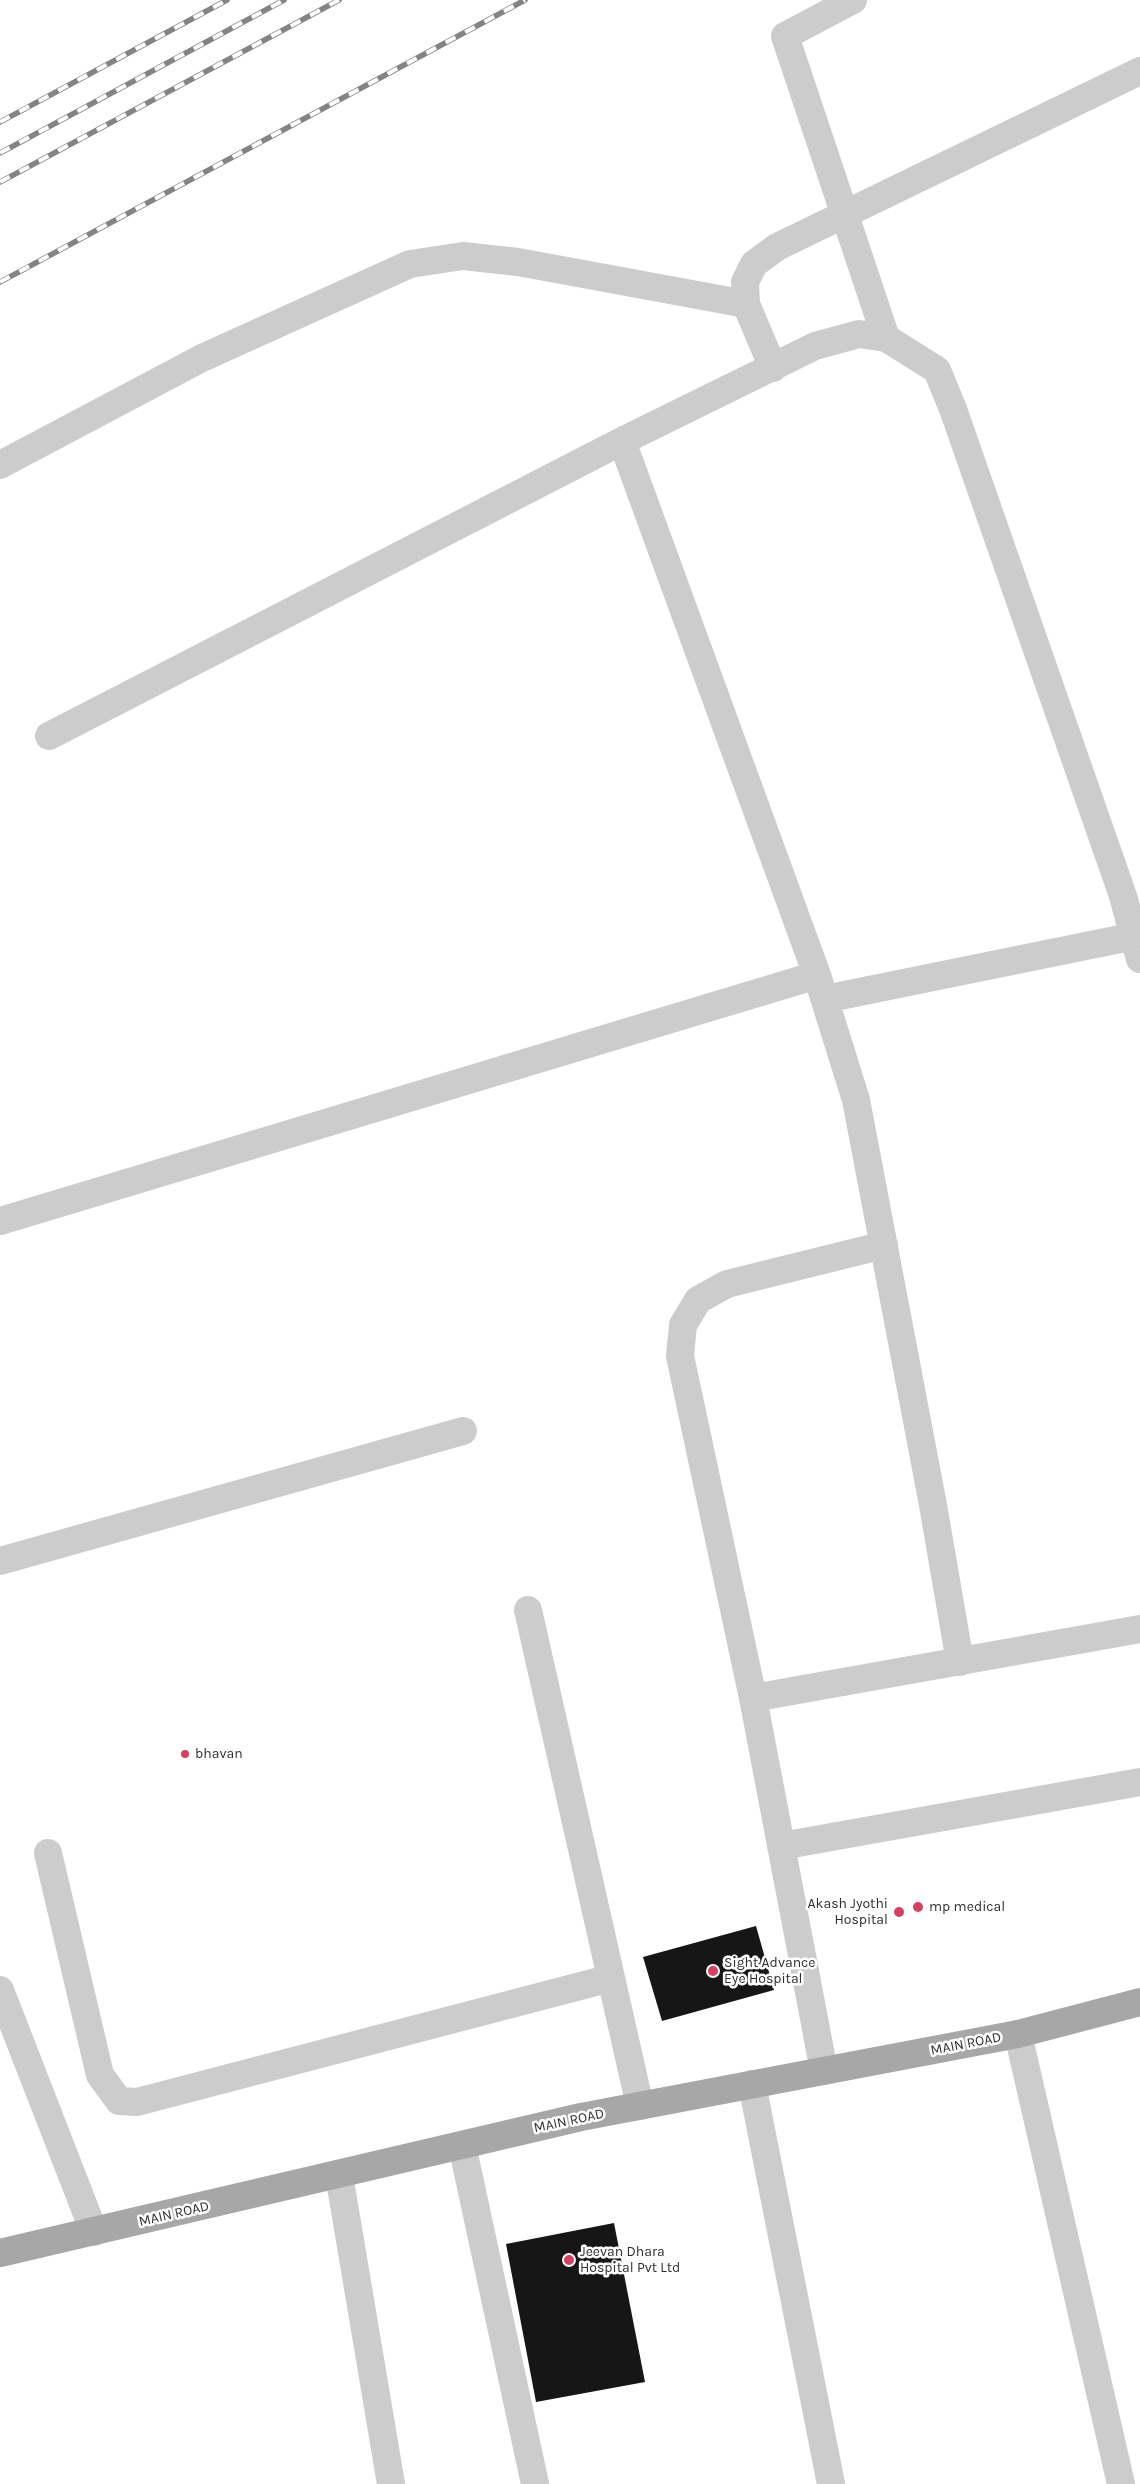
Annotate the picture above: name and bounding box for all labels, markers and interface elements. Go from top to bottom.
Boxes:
place label: bhavan [195,1746,243,1762]
marker: bhavan [179,1748,191,1760]
place label: Akash Jyothi Hospital [808,1896,888,1928]
place label: mp medical [929,1899,1005,1915]
marker: mp medical [911,1900,925,1914]
marker: Akash Jyothi Hospital [892,1905,906,1919]
place label: Sight Advance Eye Hospital [724,1955,816,1988]
marker: Sight Advance Eye Hospital [706,1964,720,1978]
street label: MAIN ROAD [929,2029,1003,2059]
street label: MAIN ROAD [532,2105,606,2137]
street label: MAIN ROAD [137,2198,211,2230]
place label: Jeevan Dhara Hospital Pvt Ltd [580,2244,680,2276]
marker: Jeevan Dhara Hospital Pvt Ltd [562,2253,576,2267]

